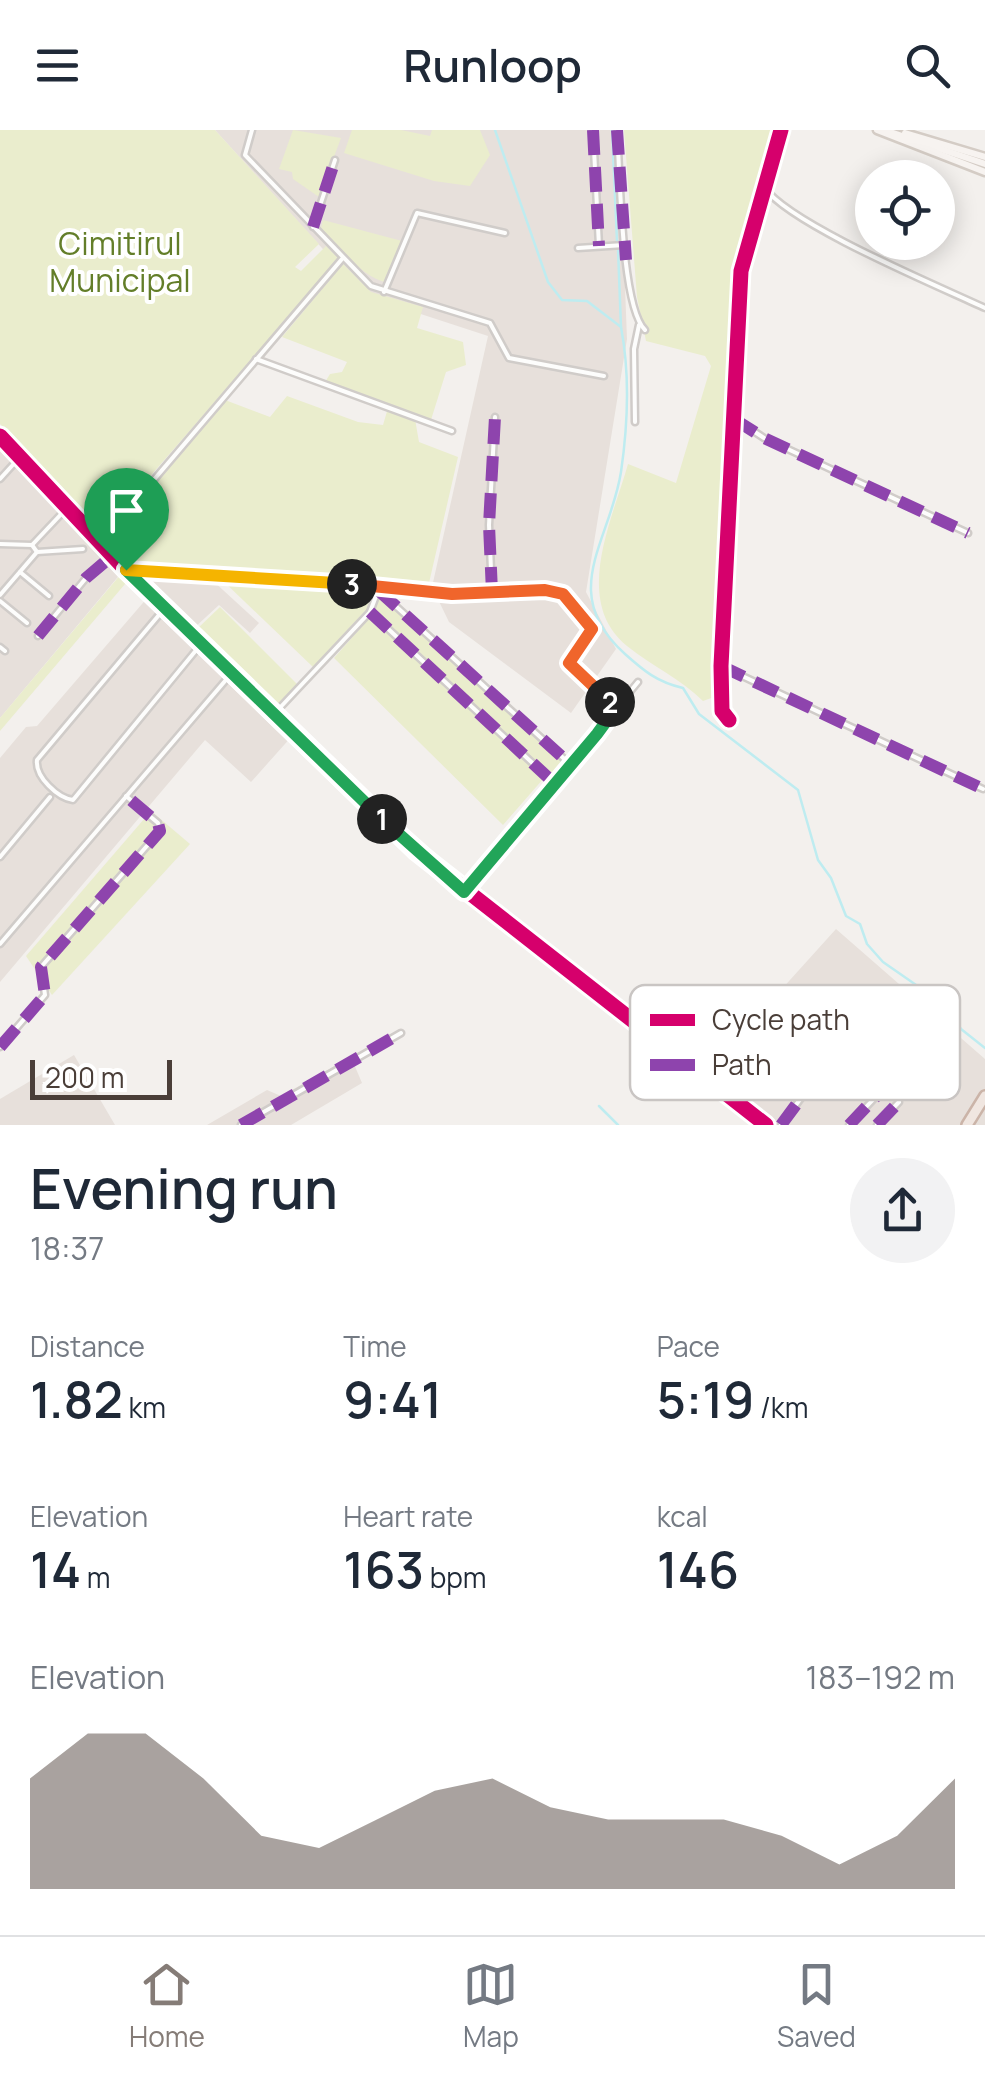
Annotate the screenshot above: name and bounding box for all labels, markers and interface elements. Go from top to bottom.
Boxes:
text: Runloop [403,34,582,96]
icon: menu [30,38,85,93]
icon: search [900,38,955,93]
map controls [855,160,955,260]
button: locate [855,160,955,260]
park label: Cimitirul Municipal [49,221,191,302]
pin [84,468,169,571]
icon: arrive [99,483,154,538]
pin: 3 [327,559,377,609]
text: 3 [344,565,360,603]
pin: 2 [585,677,635,727]
text: 2 [602,683,618,721]
pin: 1 [357,794,407,844]
text: 1 [376,800,388,838]
legend [630,985,960,1100]
text: Cycle path [712,1000,850,1038]
text: Path [712,1045,772,1083]
scale bar [30,1055,172,1100]
text: 200 m [45,1058,124,1096]
text: Evening run [30,1150,338,1226]
button: share [850,1158,955,1263]
text: 18:37 [30,1226,104,1270]
text: Distance [30,1327,145,1365]
text: Time [343,1327,407,1365]
text: Pace [657,1327,720,1365]
text: 1.82 [30,1365,123,1433]
text: 9:41 [343,1365,442,1433]
text: 5:19 [657,1365,754,1433]
text: km [123,1388,166,1426]
text: /km [754,1388,809,1426]
text: Elevation [30,1497,148,1535]
text: Heart rate [343,1497,473,1535]
text: kcal [657,1497,708,1535]
text: 14 [30,1535,81,1603]
text: 163 [343,1535,424,1603]
text: 146 [657,1535,739,1603]
text: m [81,1558,111,1596]
text: bpm [424,1558,487,1596]
text: Elevation [30,1655,165,1699]
text: 183–192 m [805,1655,955,1699]
tab: Home [129,1957,205,2055]
tab: Map [463,1957,519,2055]
tab: Saved [777,1957,856,2055]

